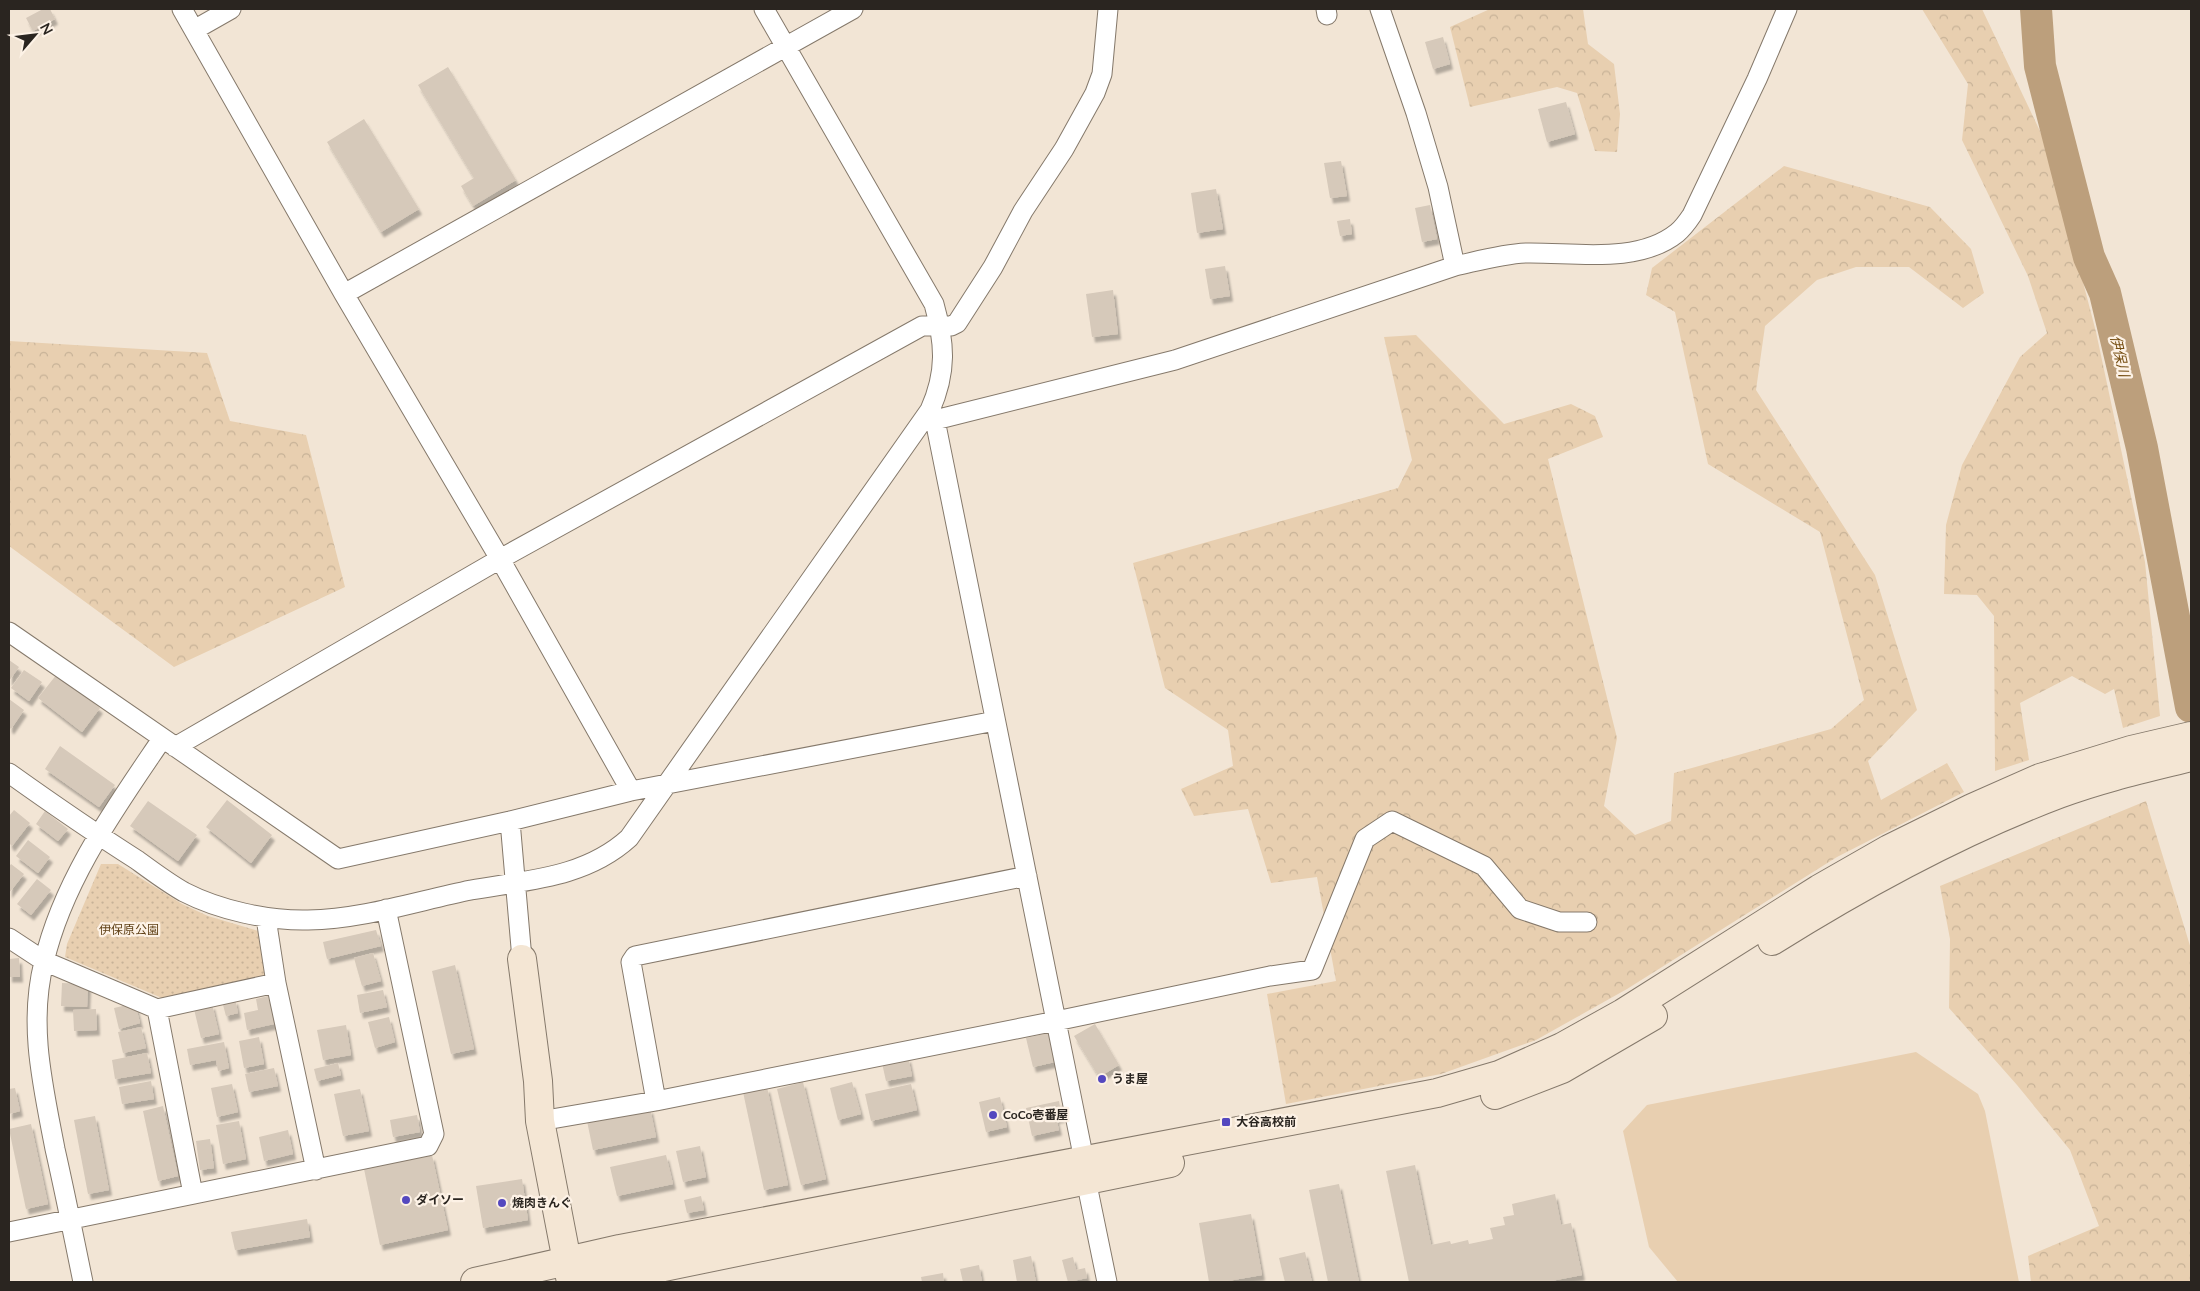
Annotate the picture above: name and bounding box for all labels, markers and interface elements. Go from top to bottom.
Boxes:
north arrow [10,10,60,60]
text: N [37,20,57,37]
water label: 伊保川 [2107,334,2134,380]
park label: 伊保原公園 [99,922,159,937]
place label: うま屋 [1112,1071,1148,1086]
marker: うま屋 [1096,1073,1108,1085]
place label: CoCo壱番屋 [1003,1107,1068,1122]
marker: CoCo壱番屋 [987,1109,999,1121]
place label: 大谷高校前 [1236,1114,1296,1129]
marker: 大谷高校前 [1220,1116,1232,1128]
place label: ダイソー [416,1192,464,1207]
marker: ダイソー [400,1194,412,1206]
place label: 焼肉きんぐ [512,1195,572,1210]
marker: 焼肉きんぐ [496,1197,508,1209]

